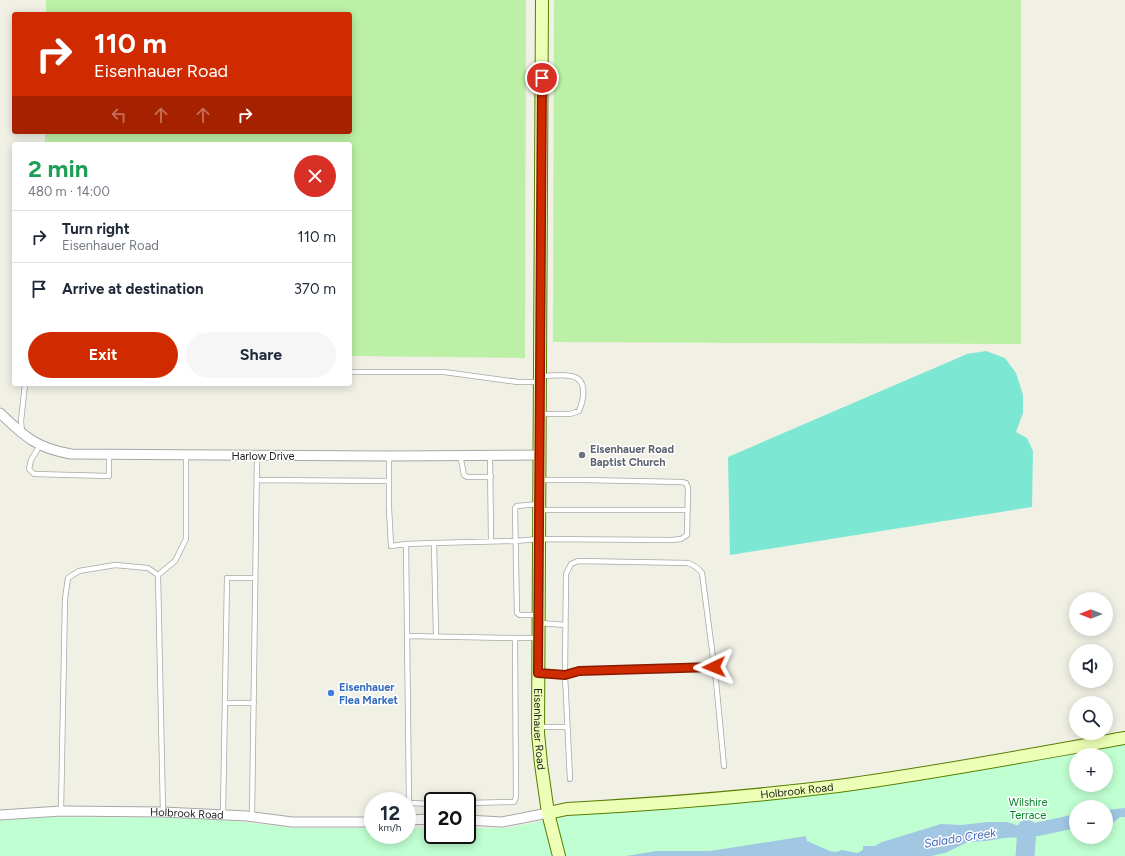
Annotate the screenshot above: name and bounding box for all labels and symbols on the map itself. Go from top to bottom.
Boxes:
pin [525,61,559,95]
place label: Eisenhauer Road Baptist Church [590,443,674,469]
street label: Harlow Drive [231,450,295,463]
marker: Eisenhauer Road Baptist Church [577,450,587,460]
north arrow [1069,592,1113,636]
position arrow [693,646,735,688]
place label: Eisenhauer Flea Market [339,681,399,707]
marker: Eisenhauer Flea Market [326,688,336,698]
street label: Eisenhauer Road [531,688,548,771]
street label: Holbrook Road [760,780,834,801]
speed limit sign: 20 [424,792,476,844]
park label: Wilshire Terrace [1008,796,1048,822]
street label: Holbrook Road [150,805,224,821]
water label: Salado Creek [923,825,998,851]

